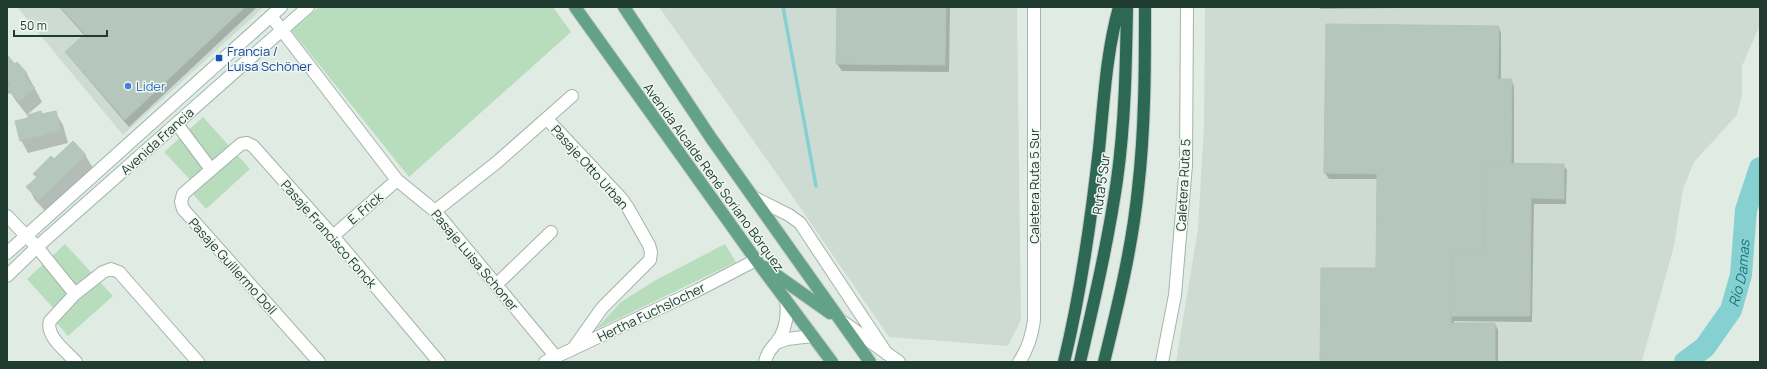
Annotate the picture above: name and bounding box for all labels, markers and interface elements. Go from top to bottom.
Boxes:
scale bar [14,12,107,38]
text: 50 m [20,17,47,34]
place label: Francia / Luisa Schöner [227,42,312,75]
marker: Francia / Luisa Schöner [214,53,224,63]
place label: Lider [136,77,166,95]
street label: Avenida Alcalde René Soriano Bórquez [640,79,789,275]
marker: Lider [123,81,133,91]
street label: Avenida Francia [116,103,198,179]
street label: Pasaje Otto Urban [547,121,633,213]
street label: Caletera Ruta 5 Sur [1025,128,1043,244]
street label: Caletera Ruta 5 [1172,138,1194,232]
street label: Ruta 5 Sur [1088,152,1114,216]
street label: Pasaje Francisco Fonck [277,176,381,292]
street label: E. Frick [344,187,387,228]
street label: Pasaje Luisa Schoner [427,206,523,315]
street label: Pasaje Guillermo Doll [185,214,281,318]
water label: Río Damas [1723,238,1753,309]
street label: Hertha Fuchslocher [594,278,708,346]

